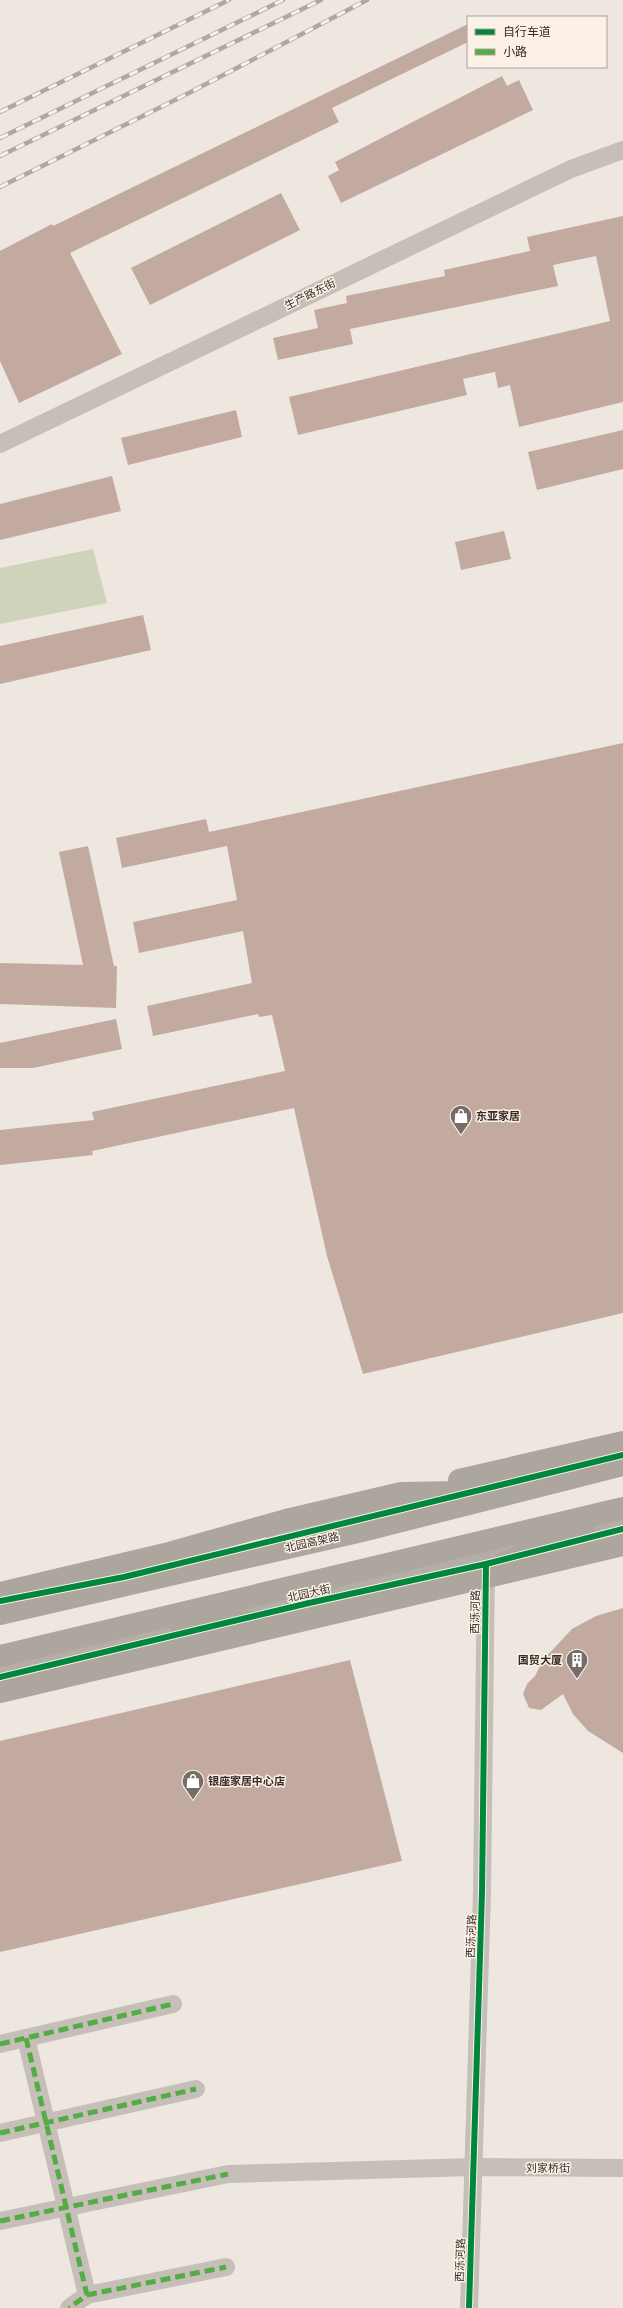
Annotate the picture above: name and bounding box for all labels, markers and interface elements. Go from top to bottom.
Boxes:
legend [467,16,607,68]
text: 自行车道 [503,23,551,40]
text: 小路 [503,43,527,60]
street label: 生产路东街 [282,275,338,312]
shop icon: 东亚家居 [448,1103,474,1136]
place label: 东亚家居 [476,1108,520,1123]
street label: 北园高架路 [283,1528,340,1555]
street label: 北园大街 [286,1580,332,1605]
street label: 西泺河路 [467,1590,482,1634]
building icon: 国贸大厦 [564,1647,590,1680]
place label: 国贸大厦 [518,1652,562,1667]
shop icon: 银座家居中心店 [180,1768,206,1801]
place label: 银座家居中心店 [208,1773,285,1788]
street label: 西泺河路 [462,1914,479,1958]
street label: 刘家桥街 [526,2160,570,2175]
street label: 西泺河路 [451,2238,468,2282]

